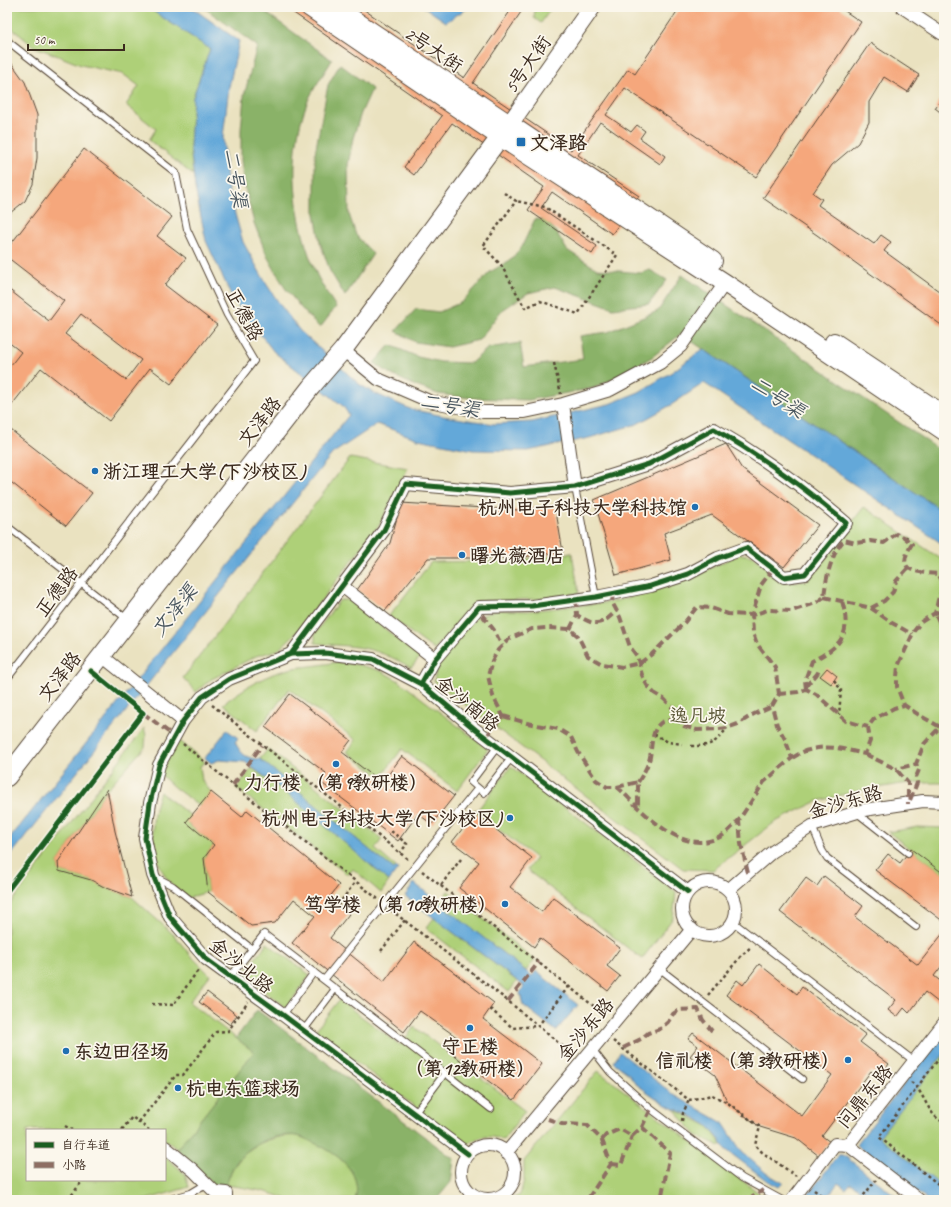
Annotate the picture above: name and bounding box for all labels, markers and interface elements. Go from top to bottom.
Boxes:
street label: 2号大街 [400,22,467,78]
scale bar [28,26,124,52]
street label: 5号大街 [499,31,556,98]
text: 50 m [34,32,56,48]
place label: 文泽路 [530,131,587,155]
marker: 文泽路 [515,136,527,148]
water label: 二号渠 [218,146,253,212]
street label: 正德路 [220,284,268,345]
water label: 二号渠 [746,371,811,425]
water label: 二号渠 [418,388,484,423]
street label: 文泽路 [233,392,287,451]
place label: 浙江理工大学(下沙校区) [103,460,307,484]
marker: 浙江理工大学(下沙校区) [90,466,100,476]
place label: 杭州电子科技大学科技馆 [478,496,687,520]
marker: 杭州电子科技大学科技馆 [690,502,700,512]
place label: 曙光薇酒店 [470,544,565,568]
marker: 曙光薇酒店 [457,550,467,560]
street label: 正德路 [30,562,84,622]
water label: 文泽渠 [146,578,204,641]
street label: 文泽路 [33,647,87,706]
street label: 金沙南路 [430,671,504,737]
park label: 逸凡坡 [669,704,727,728]
marker: 力行楼 （第9教研楼） [331,759,341,769]
place label: 力行楼 （第9教研楼） [244,771,428,795]
street label: 金沙东路 [805,780,885,824]
place label: 杭州电子科技大学(下沙校区) [261,807,504,831]
marker: 杭州电子科技大学(下沙校区) [505,813,515,823]
place label: 笃学楼 （第10教研楼） [304,893,497,917]
marker: 笃学楼 （第10教研楼） [500,899,510,909]
street label: 金沙北路 [204,933,278,999]
street label: 金沙东路 [552,993,619,1066]
marker: 守正楼 （第12教研楼） [465,1023,475,1033]
place label: 守正楼 （第12教研楼） [404,1035,536,1081]
place label: 东边田径场 [74,1040,169,1064]
marker: 东边田径场 [61,1046,71,1056]
place label: 信礼楼 （第3教研楼） [656,1049,840,1073]
marker: 信礼楼 （第3教研楼） [843,1055,853,1065]
street label: 问鼎东路 [832,1060,898,1134]
place label: 杭电东篮球场 [186,1077,300,1101]
marker: 杭电东篮球场 [173,1083,183,1093]
legend [26,1129,166,1181]
text: 自行车道 [62,1137,110,1153]
text: 小路 [62,1157,86,1173]

